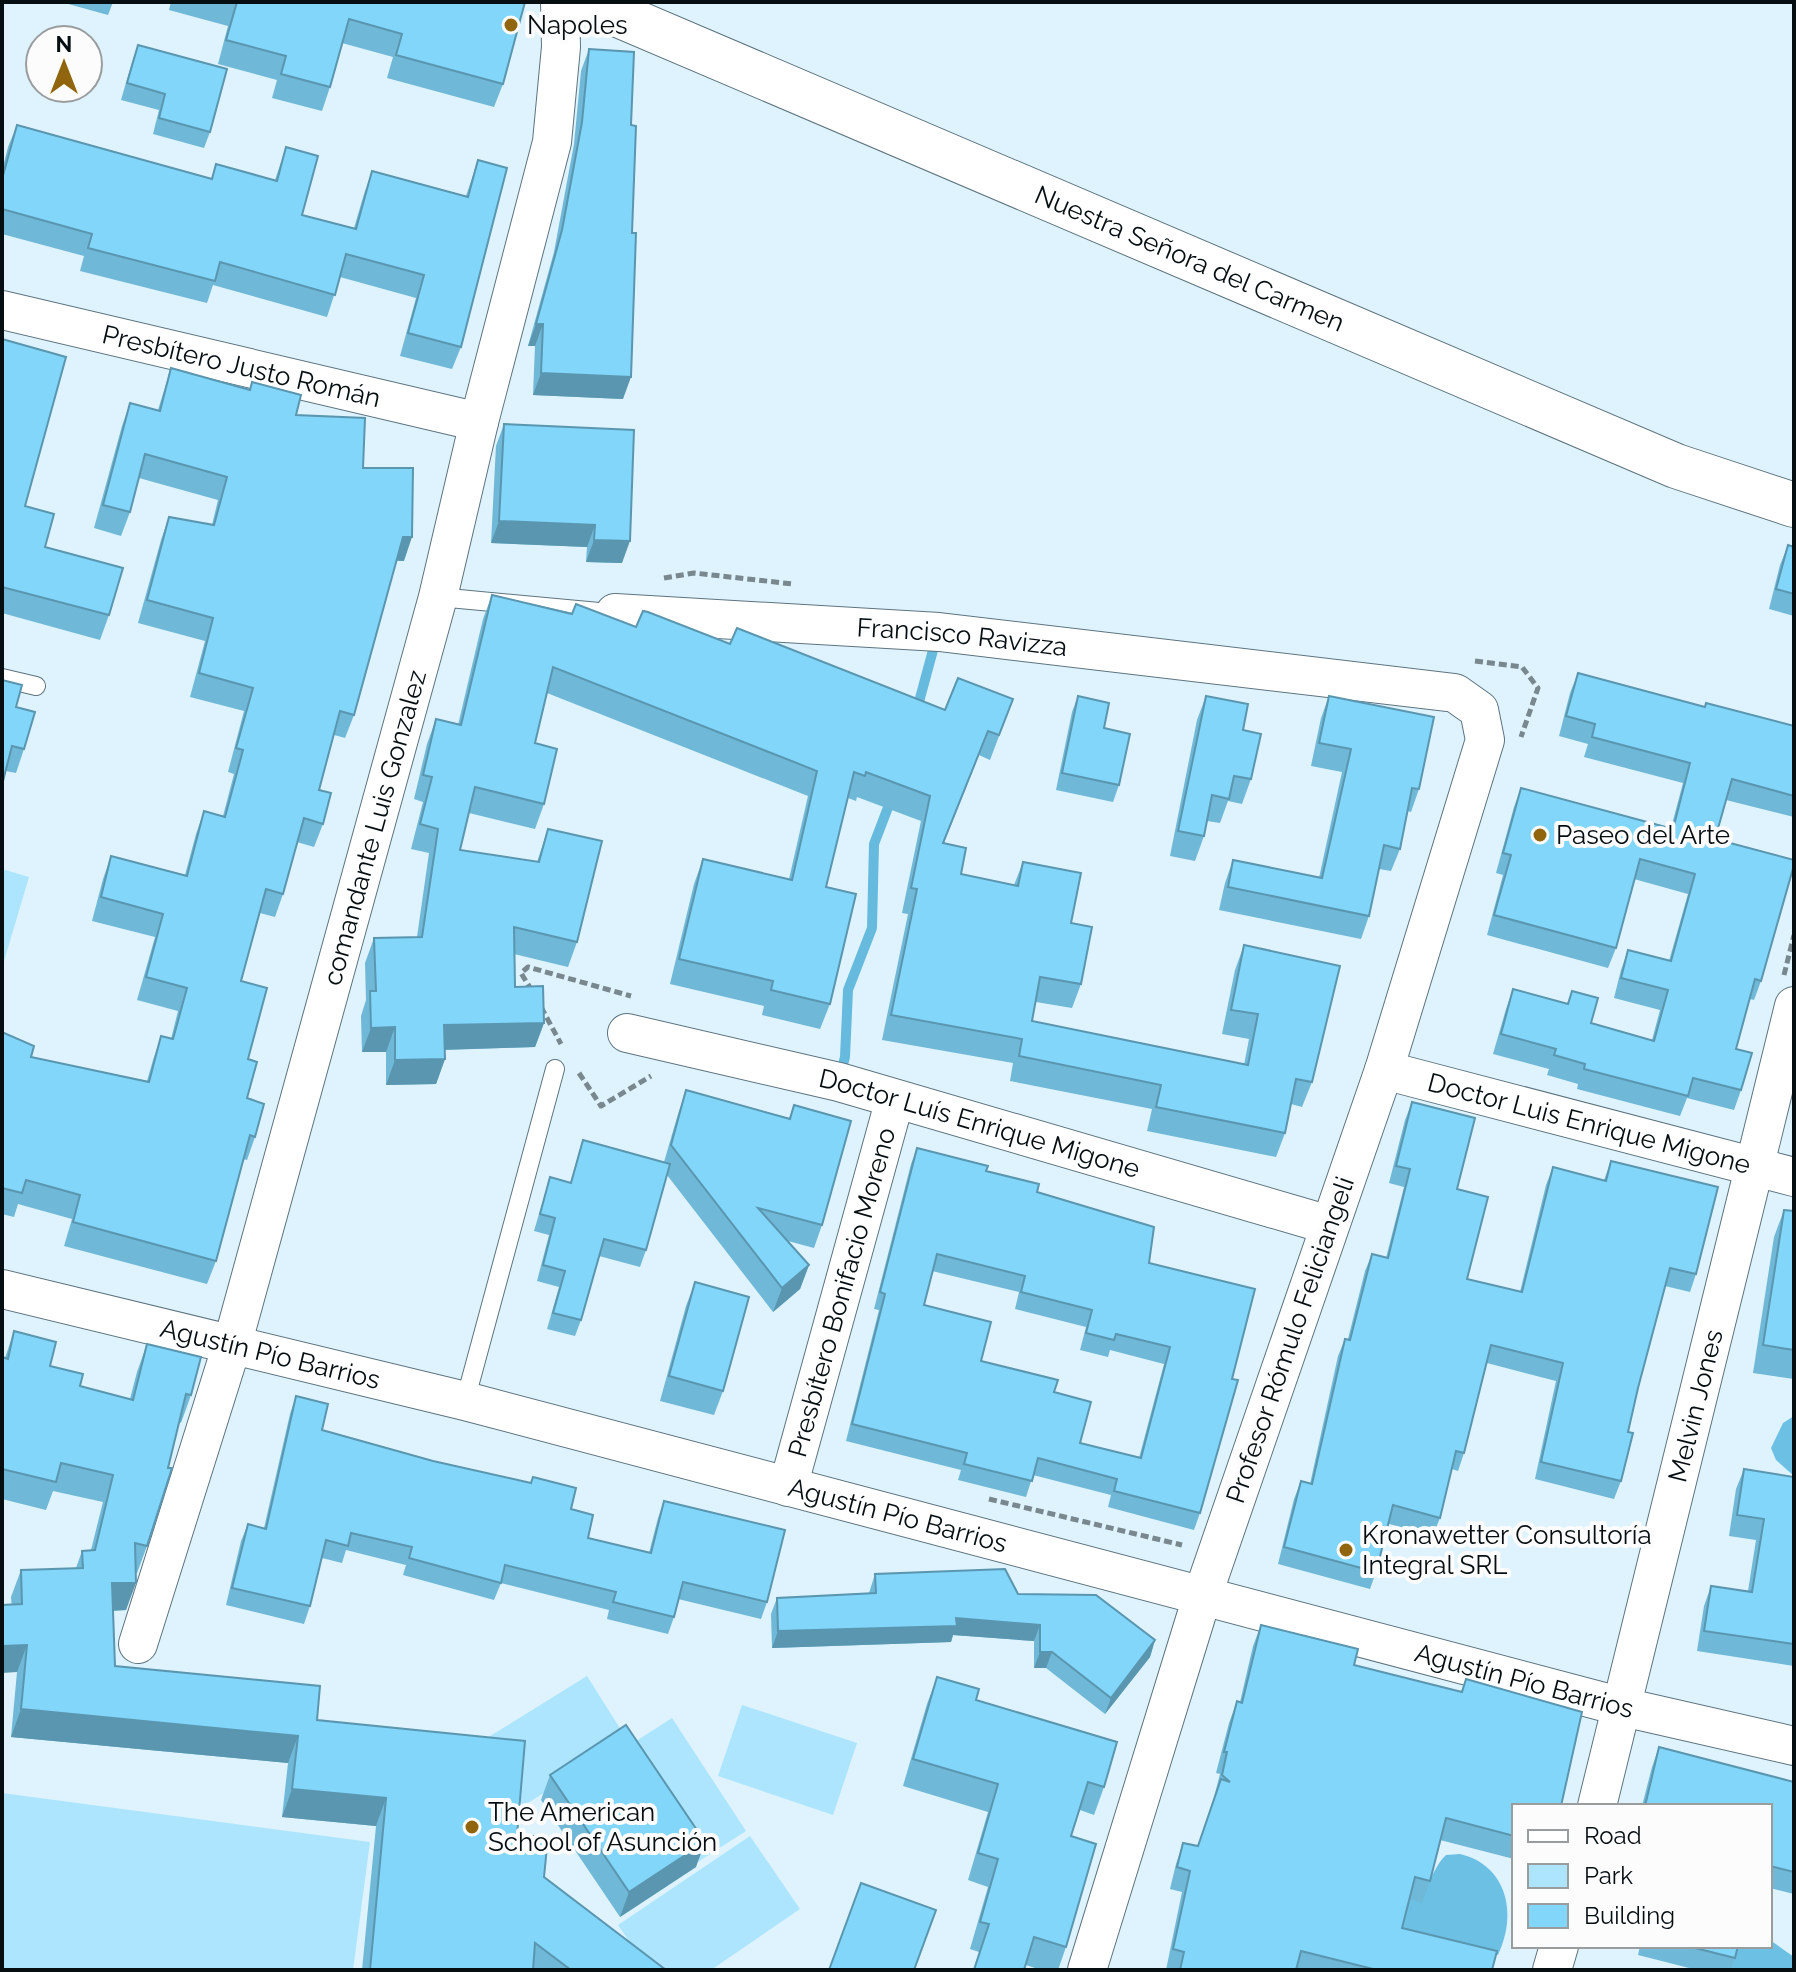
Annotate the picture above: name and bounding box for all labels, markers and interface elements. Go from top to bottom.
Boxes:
place label: Napoles [527,10,628,40]
marker: Napoles [502,16,520,34]
north arrow [24,24,104,104]
text: N [56,31,72,57]
street label: Nuestra Señora del Carmen [1030,179,1349,338]
street label: Presbítero Justo Román [99,319,383,413]
street label: Francisco Ravizza [856,612,1069,662]
street label: comandante Luis Gonzalez [317,667,432,989]
place label: Paseo del Arte [1556,820,1730,850]
marker: Paseo del Arte [1531,826,1549,844]
street label: Doctor Luís Enrique Migone [816,1063,1143,1184]
street label: Doctor Luis Enrique Migone [1424,1067,1754,1180]
street label: Presbítero Bonifacio Moreno [782,1124,901,1460]
street label: Profesor Rómulo Feliciangeli [1220,1173,1360,1507]
street label: Agustín Pío Barrios [157,1313,383,1395]
street label: Melvin Jones [1662,1327,1729,1485]
street label: Agustín Pío Barrios [785,1472,1010,1559]
place label: Kronawetter Consultoría Integral SRL [1362,1520,1652,1580]
marker: Kronawetter Consultoría Integral SRL [1337,1541,1355,1559]
street label: Agustín Pío Barrios [1412,1638,1636,1724]
place label: The American School of Asunción [488,1797,717,1857]
legend [1512,1804,1772,1948]
marker: The American School of Asunción [463,1818,481,1836]
text: Road [1584,1821,1642,1850]
text: Park [1584,1861,1633,1890]
text: Building [1584,1901,1675,1930]

